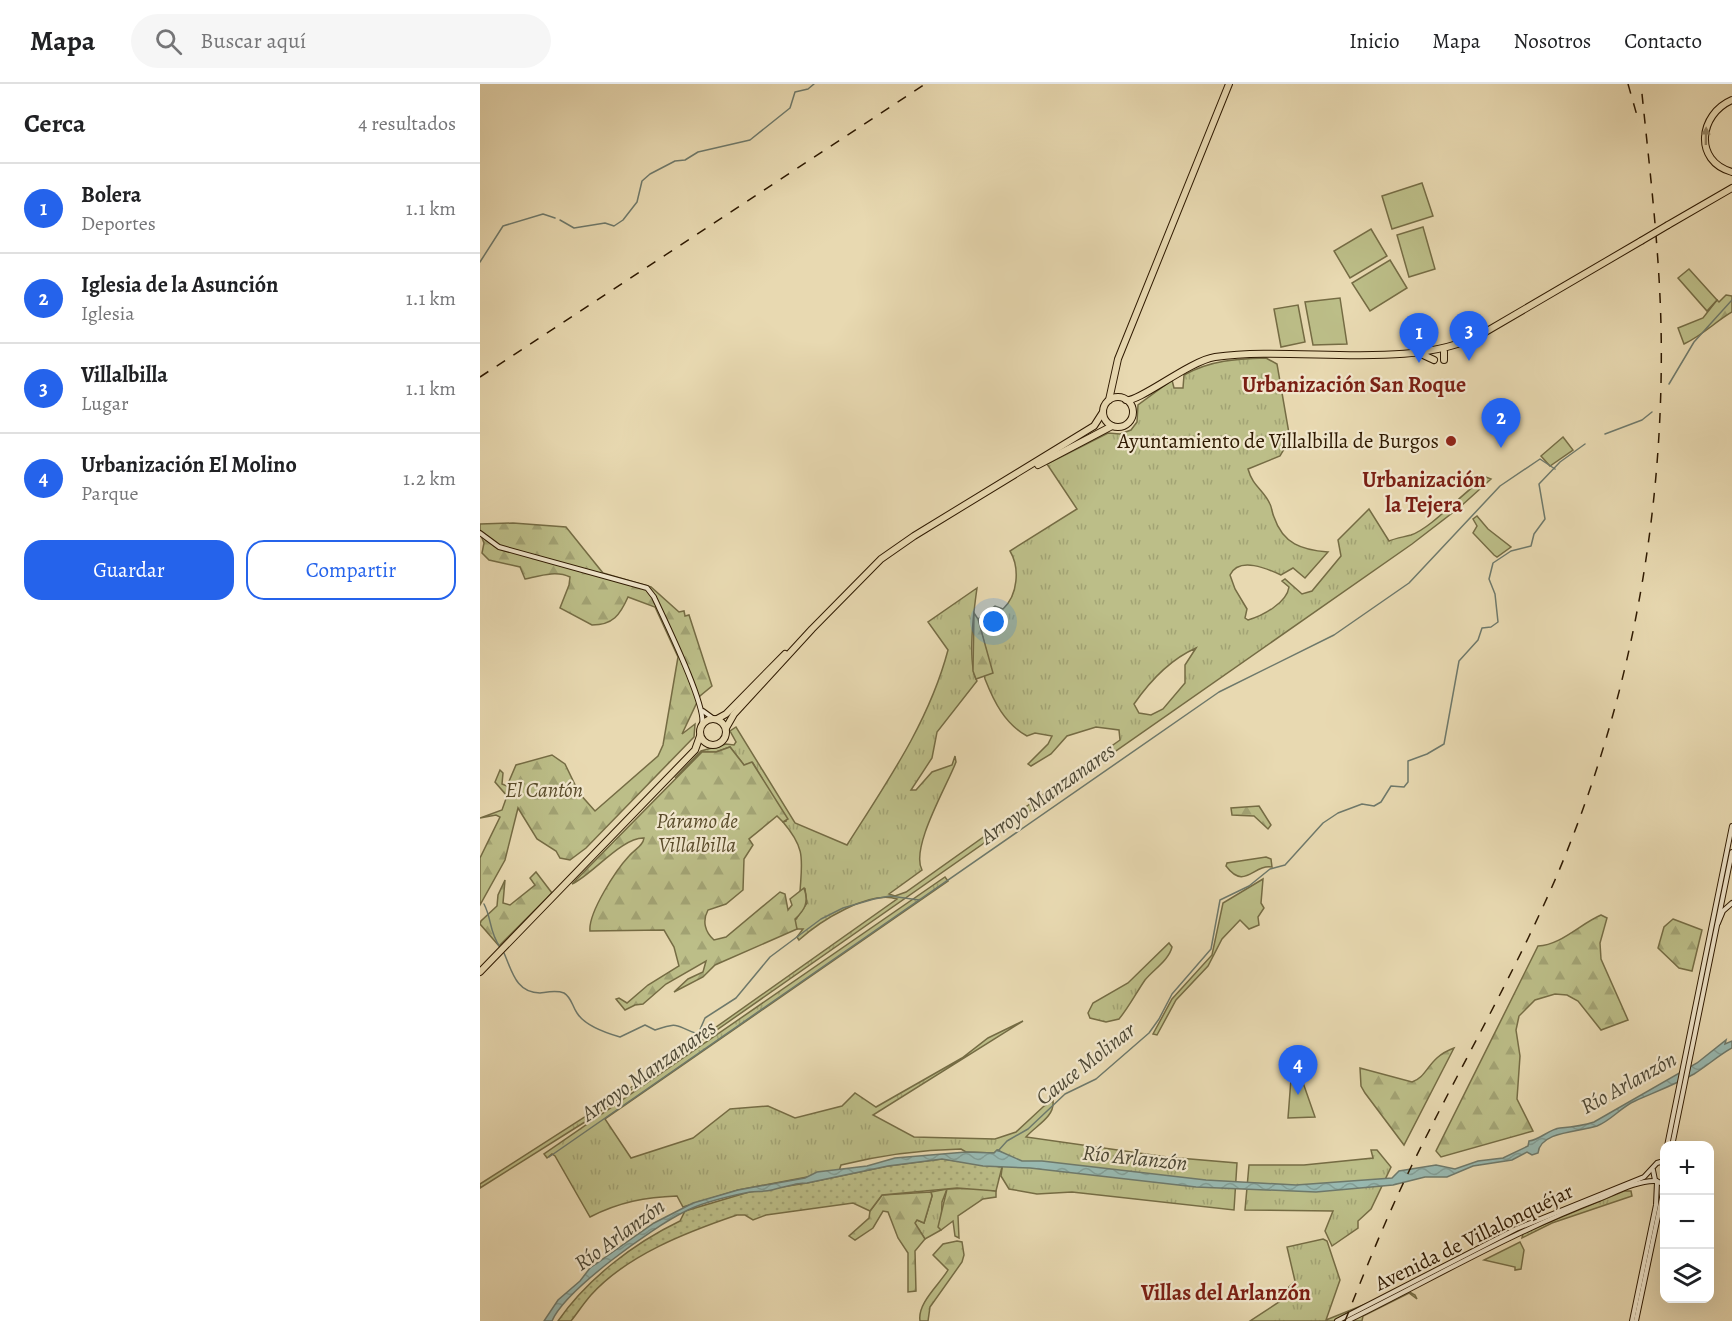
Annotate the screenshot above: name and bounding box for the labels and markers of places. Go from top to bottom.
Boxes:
pin: 3 [1450,312,1488,361]
pin: 1 [1400,314,1438,363]
pin: 2 [1482,398,1520,448]
place label: Ayuntamiento de Villalbilla de Burgos [1116,427,1439,455]
marker: Ayuntamiento de Villalbilla de Burgos [1444,434,1458,448]
pin: 4 [1278,1046,1318,1095]

